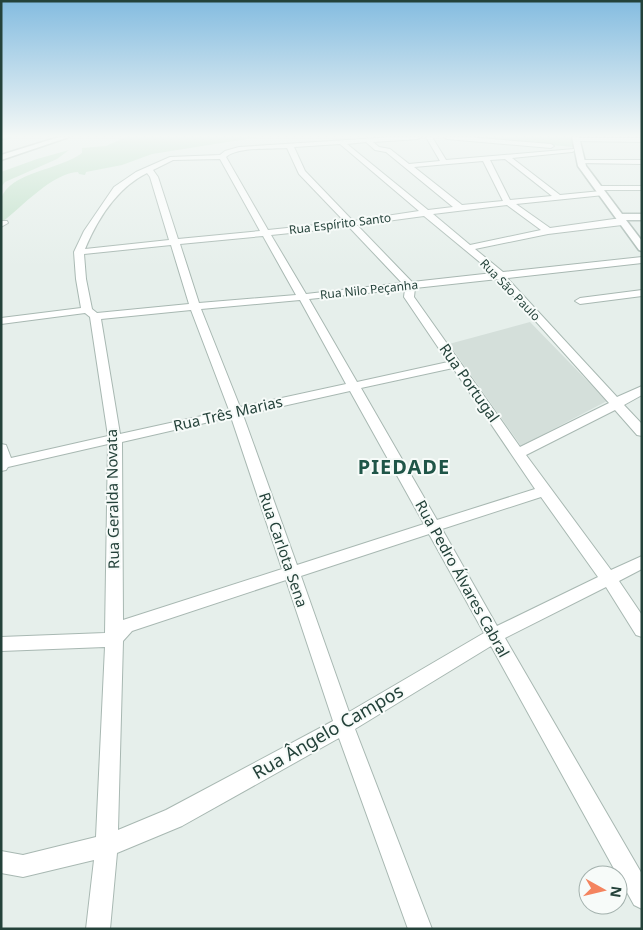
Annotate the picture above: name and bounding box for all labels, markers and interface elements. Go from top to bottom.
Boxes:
street label: Rua Espírito Santo [288,209,392,238]
street label: Rua São Paulo [476,255,544,324]
street label: Rua Nilo Peçanha [319,276,419,303]
street label: Rua Portugal [435,339,504,426]
street label: Rua Três Marias [171,391,284,435]
street label: Rua Geralda Novata [101,429,123,569]
district label: PIEDADE [358,453,450,480]
street label: Rua Carlota Sena [255,490,313,610]
street label: Rua Pedro Álvares Cabral [411,496,514,661]
street label: Rua Ângelo Campos [248,678,407,784]
north arrow [578,865,628,915]
text: N [606,885,627,899]

